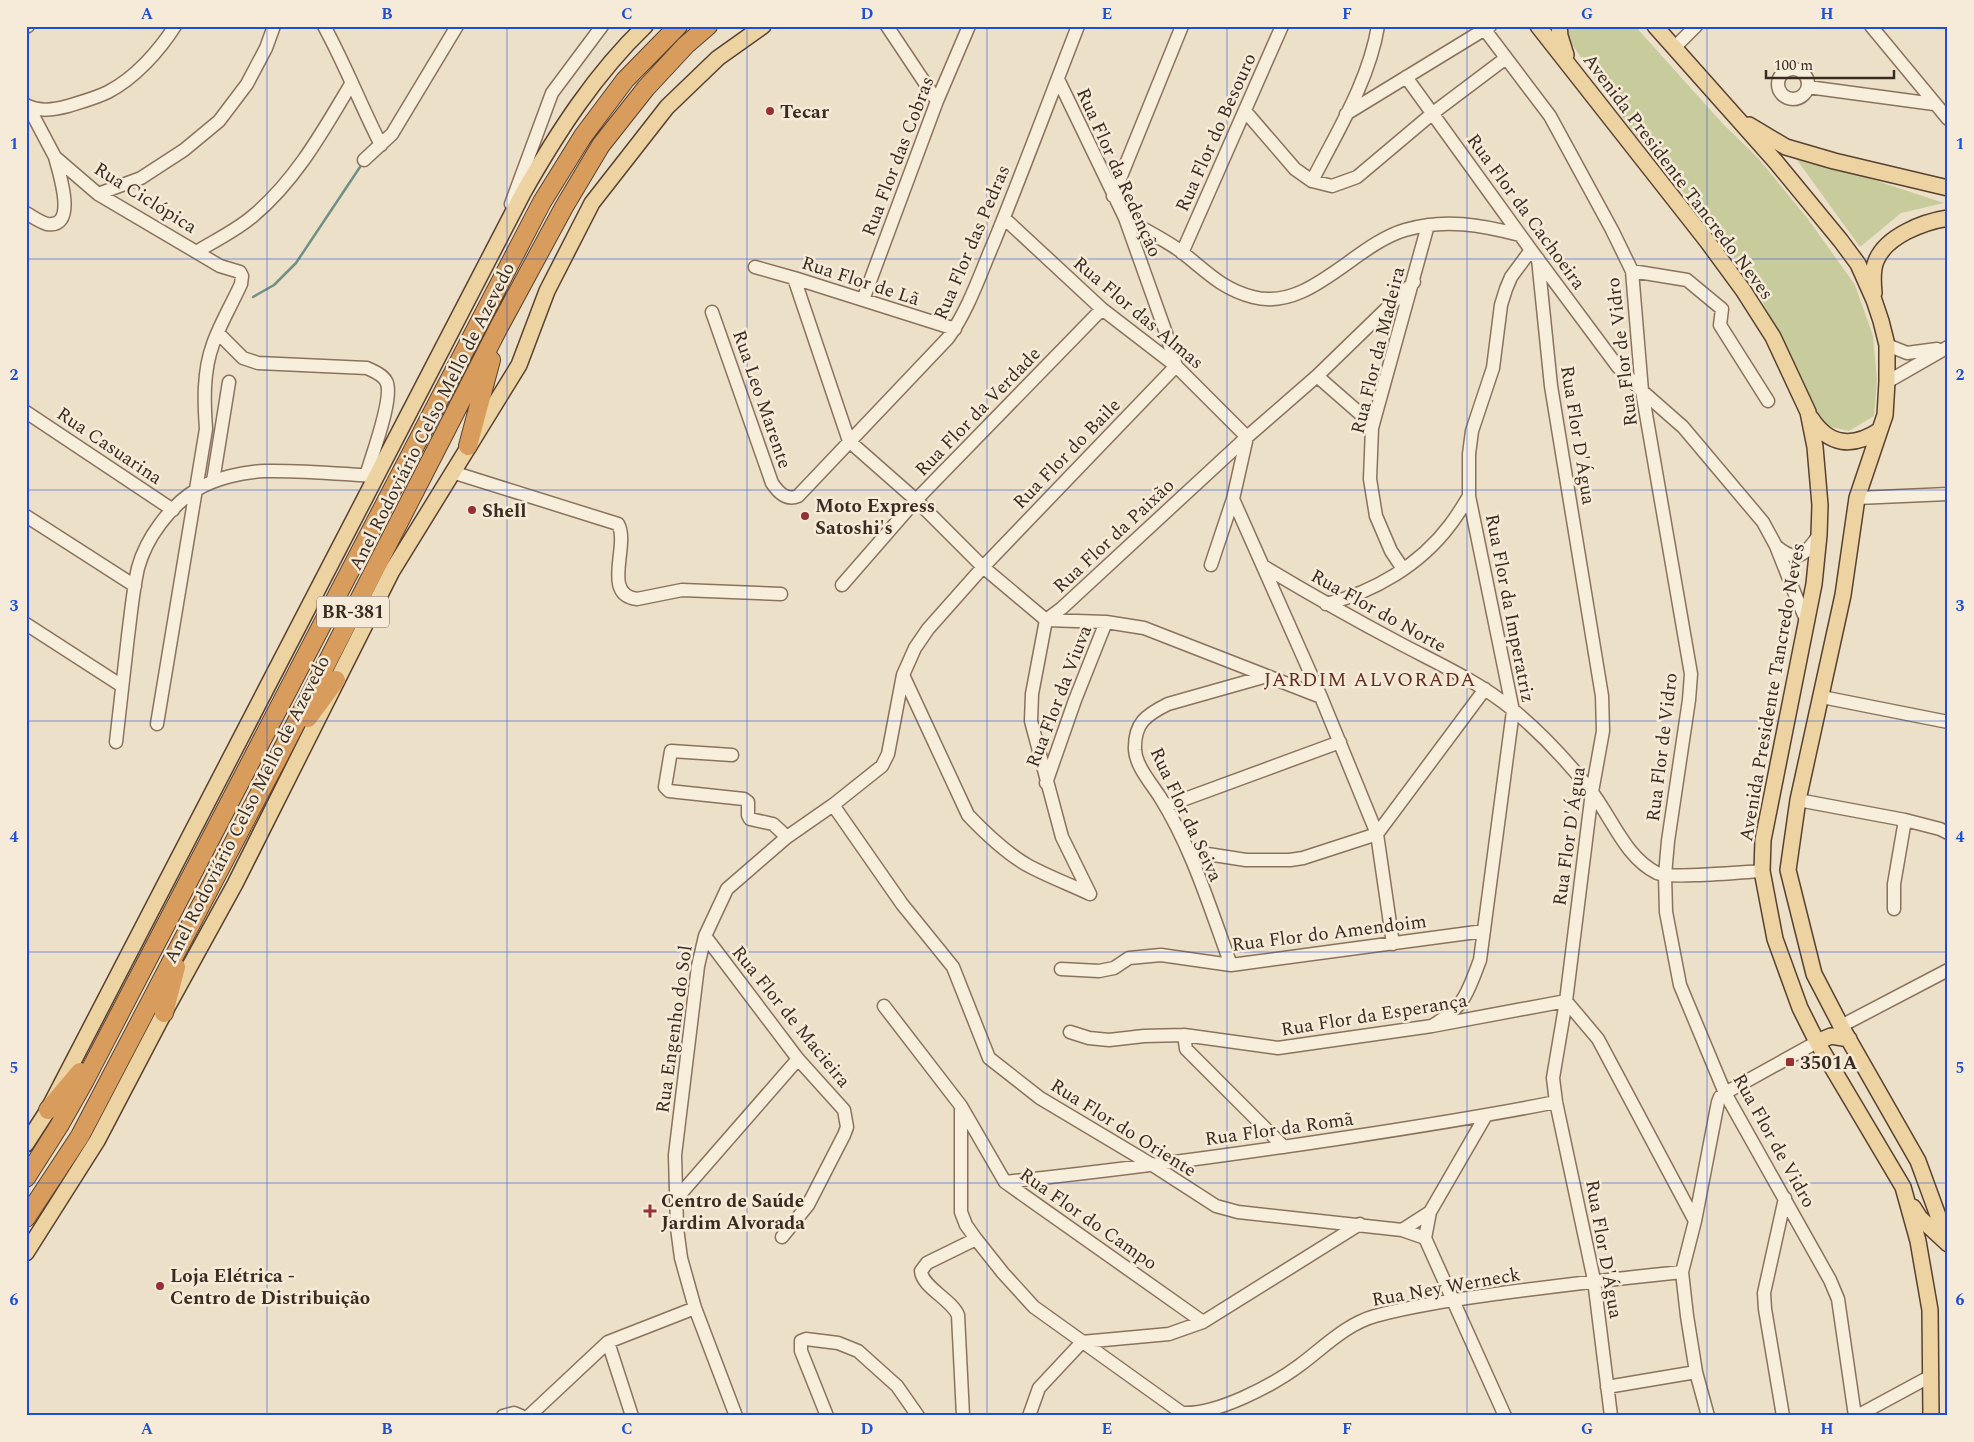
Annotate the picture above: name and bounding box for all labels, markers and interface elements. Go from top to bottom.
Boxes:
text: A [141,2,154,26]
text: B [381,2,393,26]
text: C [621,2,633,26]
text: D [861,2,874,26]
text: E [1102,2,1112,26]
text: F [1342,2,1352,26]
text: G [1581,2,1593,26]
text: H [1820,2,1834,26]
street label: Avenida Presidente Tancredo Neves [1575,47,1780,306]
scale bar [1766,48,1894,80]
street label: Rua Flor do Besouro [1168,49,1264,217]
text: 100 m [1774,54,1813,77]
street label: Rua Flor das Cobras [855,72,942,241]
street label: Rua Flor da Redenção [1068,83,1169,262]
place label: Tecar [780,98,830,127]
marker: Tecar [764,105,776,117]
street label: Rua Flor da Cachoeira [1459,128,1593,297]
text: 1 [10,132,18,156]
text: 1 [1956,132,1964,156]
street label: Rua Ciclópica [88,155,203,242]
street label: Rua Flor das Pedras [927,160,1018,325]
street label: Rua Flor de Lã [798,249,924,314]
street label: Rua Flor das Almas [1066,250,1210,377]
street label: Anel Rodoviário Celso Mello de Azevedo [342,257,523,576]
street label: Rua Flor da Madeira [1344,263,1413,437]
street label: Rua Flor de Vidro [1599,276,1646,428]
street label: Rua Leo Marente [724,326,799,473]
street label: Rua Flor da Verdade [908,340,1048,484]
text: 2 [10,363,19,387]
text: 2 [1956,363,1965,387]
street label: Rua Flor D'Água [1552,364,1603,508]
street label: Rua Flor do Baile [1006,392,1128,516]
street label: Rua Casuarina [50,400,169,493]
street label: Rua Flor da Paixão [1047,472,1181,600]
place label: Moto Express Satoshi's [815,492,935,543]
place label: Shell [482,497,526,526]
marker: Shell [466,504,478,516]
marker: Moto Express Satoshi's [799,510,811,522]
street label: Rua Flor da Imperatriz [1477,511,1542,705]
street label: Avenida Presidente Tancredo Neves [1732,541,1813,844]
street label: Rua Flor do Norte [1305,562,1451,661]
text: 3 [10,594,19,618]
text: 3 [1956,594,1965,618]
road number: BR-381 [317,596,389,628]
street label: Rua Flor da Viuva [1019,620,1100,772]
street label: Anel Rodoviário Celso Mello de Azevedo [157,650,338,969]
district label: JARDIM ALVORADA [1264,665,1476,695]
street label: Rua Flor de Vidro [1639,671,1686,823]
street label: Rua Flor da Seiva [1142,743,1230,887]
street label: Rua Flor D'Água [1545,764,1594,908]
text: 4 [10,825,19,849]
text: 4 [1956,825,1965,849]
street label: Rua Flor do Amendoim [1230,907,1428,960]
street label: Rua Flor de Macieira [724,939,858,1095]
street label: Rua Engenho do Sol [648,943,701,1115]
street label: Rua Flor da Esperança [1279,986,1470,1045]
place label: 3501A [1800,1049,1858,1078]
text: 5 [10,1056,18,1080]
marker: 3501A [1784,1056,1796,1068]
text: 5 [1956,1056,1964,1080]
street label: Rua Flor de Vidro [1725,1068,1823,1213]
street label: Rua Flor do Oriente [1045,1072,1202,1185]
street label: Rua Flor da Romã [1203,1105,1356,1154]
street label: Rua Flor do Campo [1013,1161,1163,1278]
street label: Rua Flor D'Água [1577,1178,1630,1322]
place label: Centro de Saúde Jardim Alvorada [661,1187,805,1238]
marker: Centro de Saúde Jardim Alvorada [643,1204,657,1218]
street label: Rua Ney Werneck [1370,1260,1523,1315]
place label: Loja Elétrica - Centro de Distribuição [170,1262,370,1313]
marker: Loja Elétrica - Centro de Distribuição [154,1280,166,1292]
text: 6 [10,1288,19,1312]
text: 6 [1956,1288,1965,1312]
text: A [141,1417,154,1441]
text: B [381,1417,393,1441]
text: C [621,1417,633,1441]
text: D [861,1417,874,1441]
text: E [1102,1417,1112,1441]
text: F [1342,1417,1352,1441]
text: G [1581,1417,1593,1441]
text: H [1820,1417,1834,1441]

